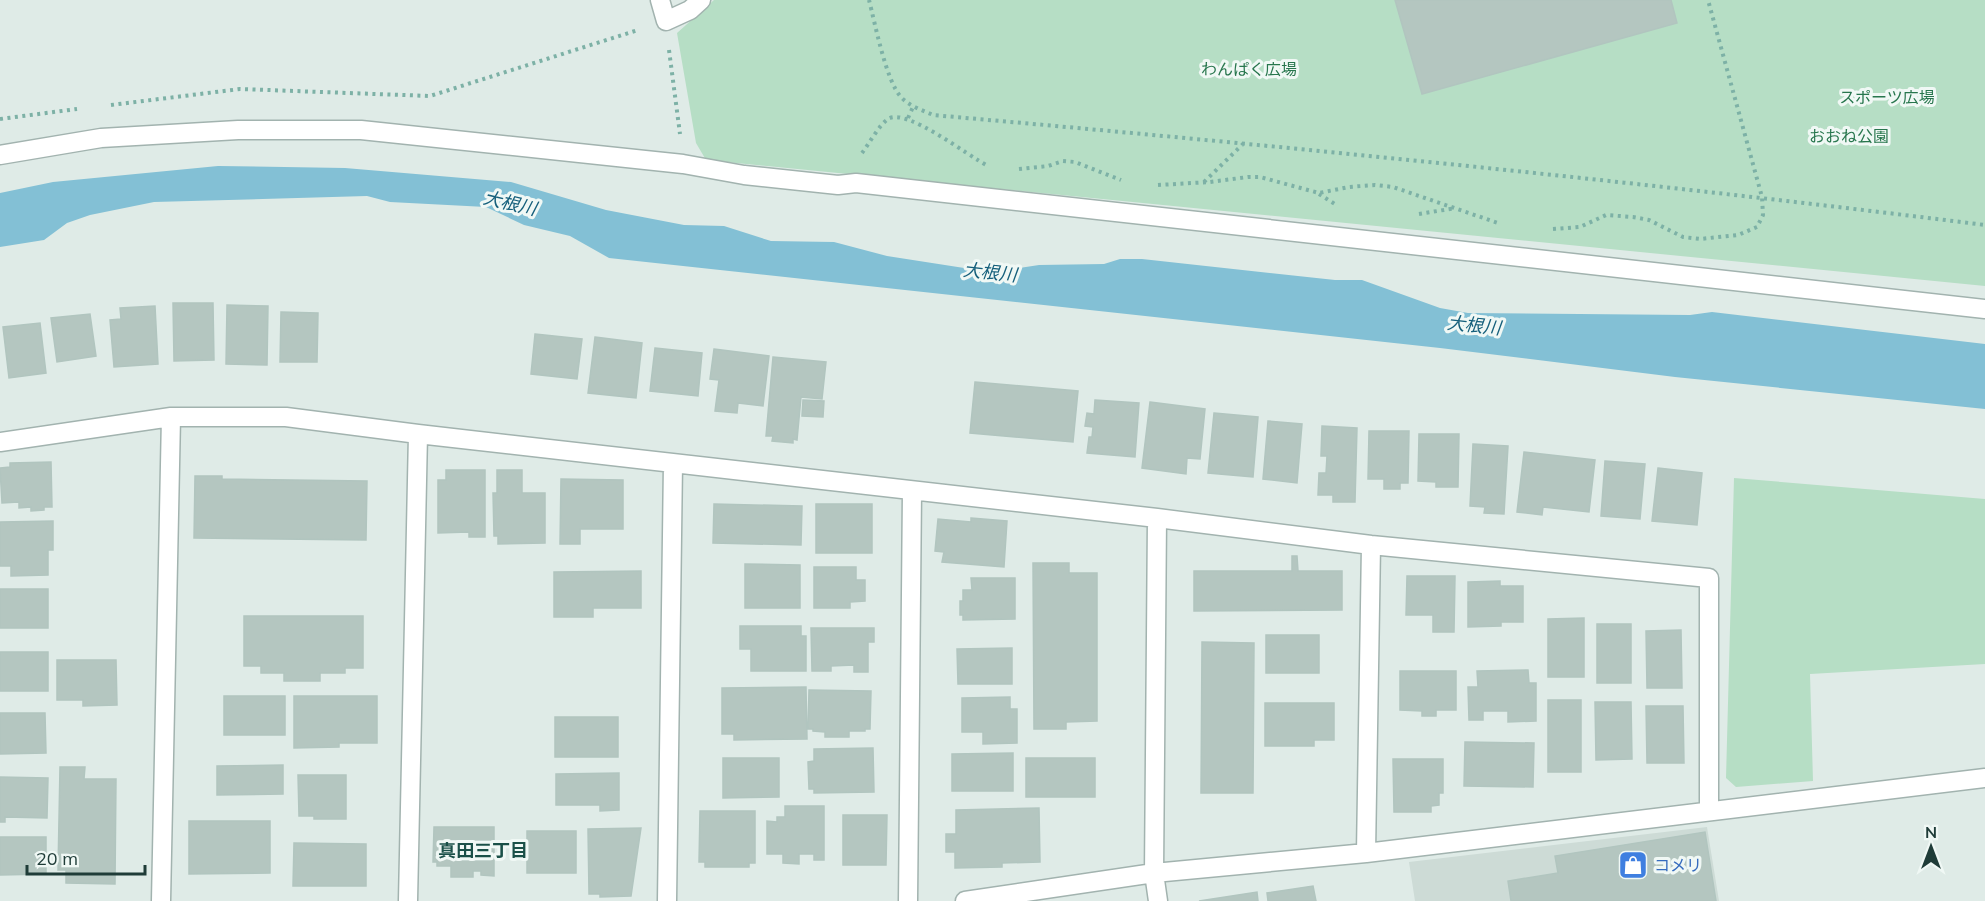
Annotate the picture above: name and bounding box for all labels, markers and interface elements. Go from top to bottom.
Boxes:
park label: わんぱく広場 [1201,59,1297,79]
park label: スポーツ広場 [1839,87,1935,107]
park label: おおね公園 [1809,126,1889,146]
water label: 大根川 [481,186,541,221]
water label: 大根川 [962,258,1020,286]
water label: 大根川 [1446,311,1504,339]
north arrow [1901,817,1961,877]
text: N [1925,822,1937,842]
scale bar [27,838,146,876]
district label: 真田三丁目 [438,839,528,862]
text: 20 m [36,847,78,870]
shop icon: コメリ [1617,849,1649,881]
place label: コメリ [1654,855,1702,875]

